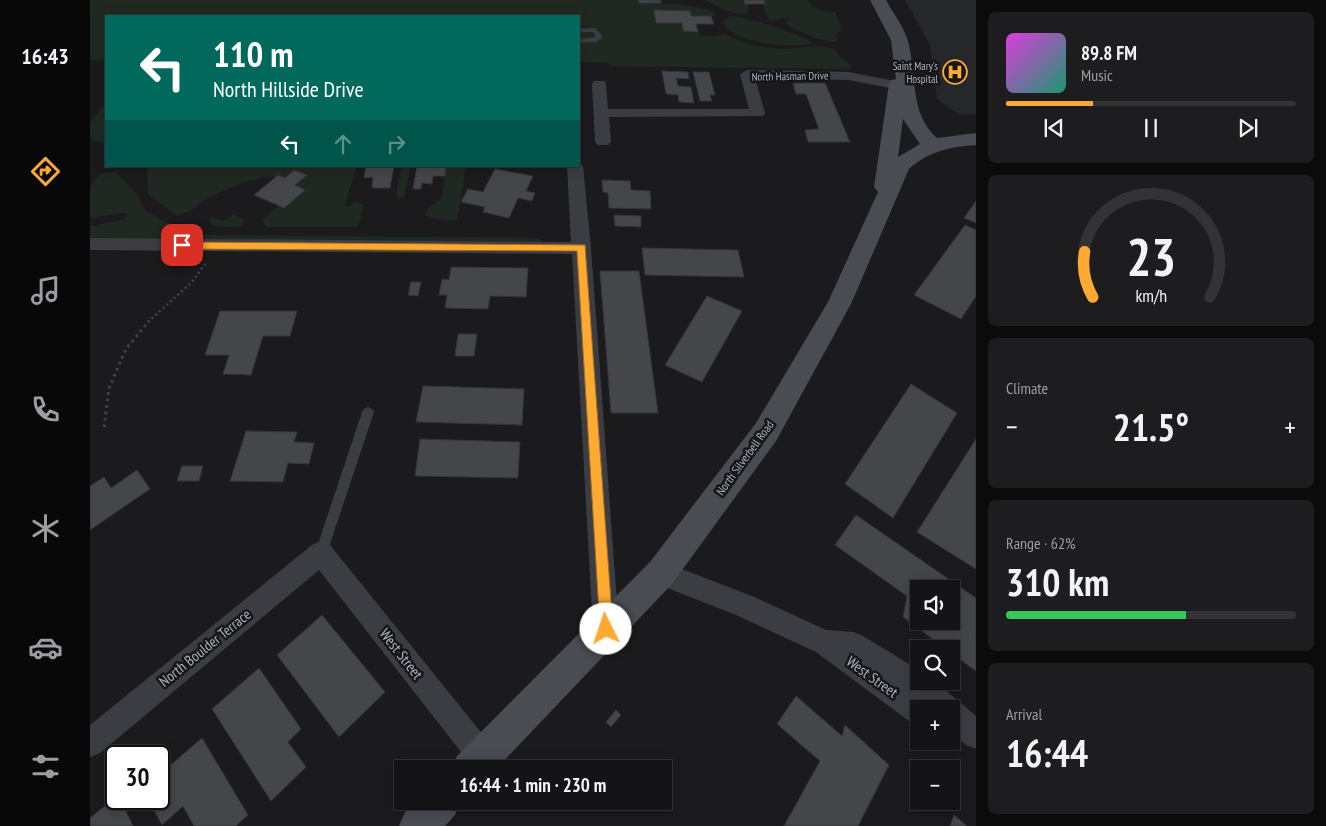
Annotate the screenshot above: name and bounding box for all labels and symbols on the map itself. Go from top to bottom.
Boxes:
place label: Saint Mary's Hospital [893,59,938,86]
hospital icon: Saint Mary's Hospital [942,59,968,85]
street label: North Hasman Drive [751,68,829,84]
pin [161,224,203,266]
street label: North Silverbell Road [712,417,777,498]
position arrow [579,602,631,654]
street label: North Boulder Terrace [155,605,255,691]
street label: West Street [376,625,427,683]
street label: West Street [843,652,902,702]
speed limit sign: 30 [105,745,170,810]

